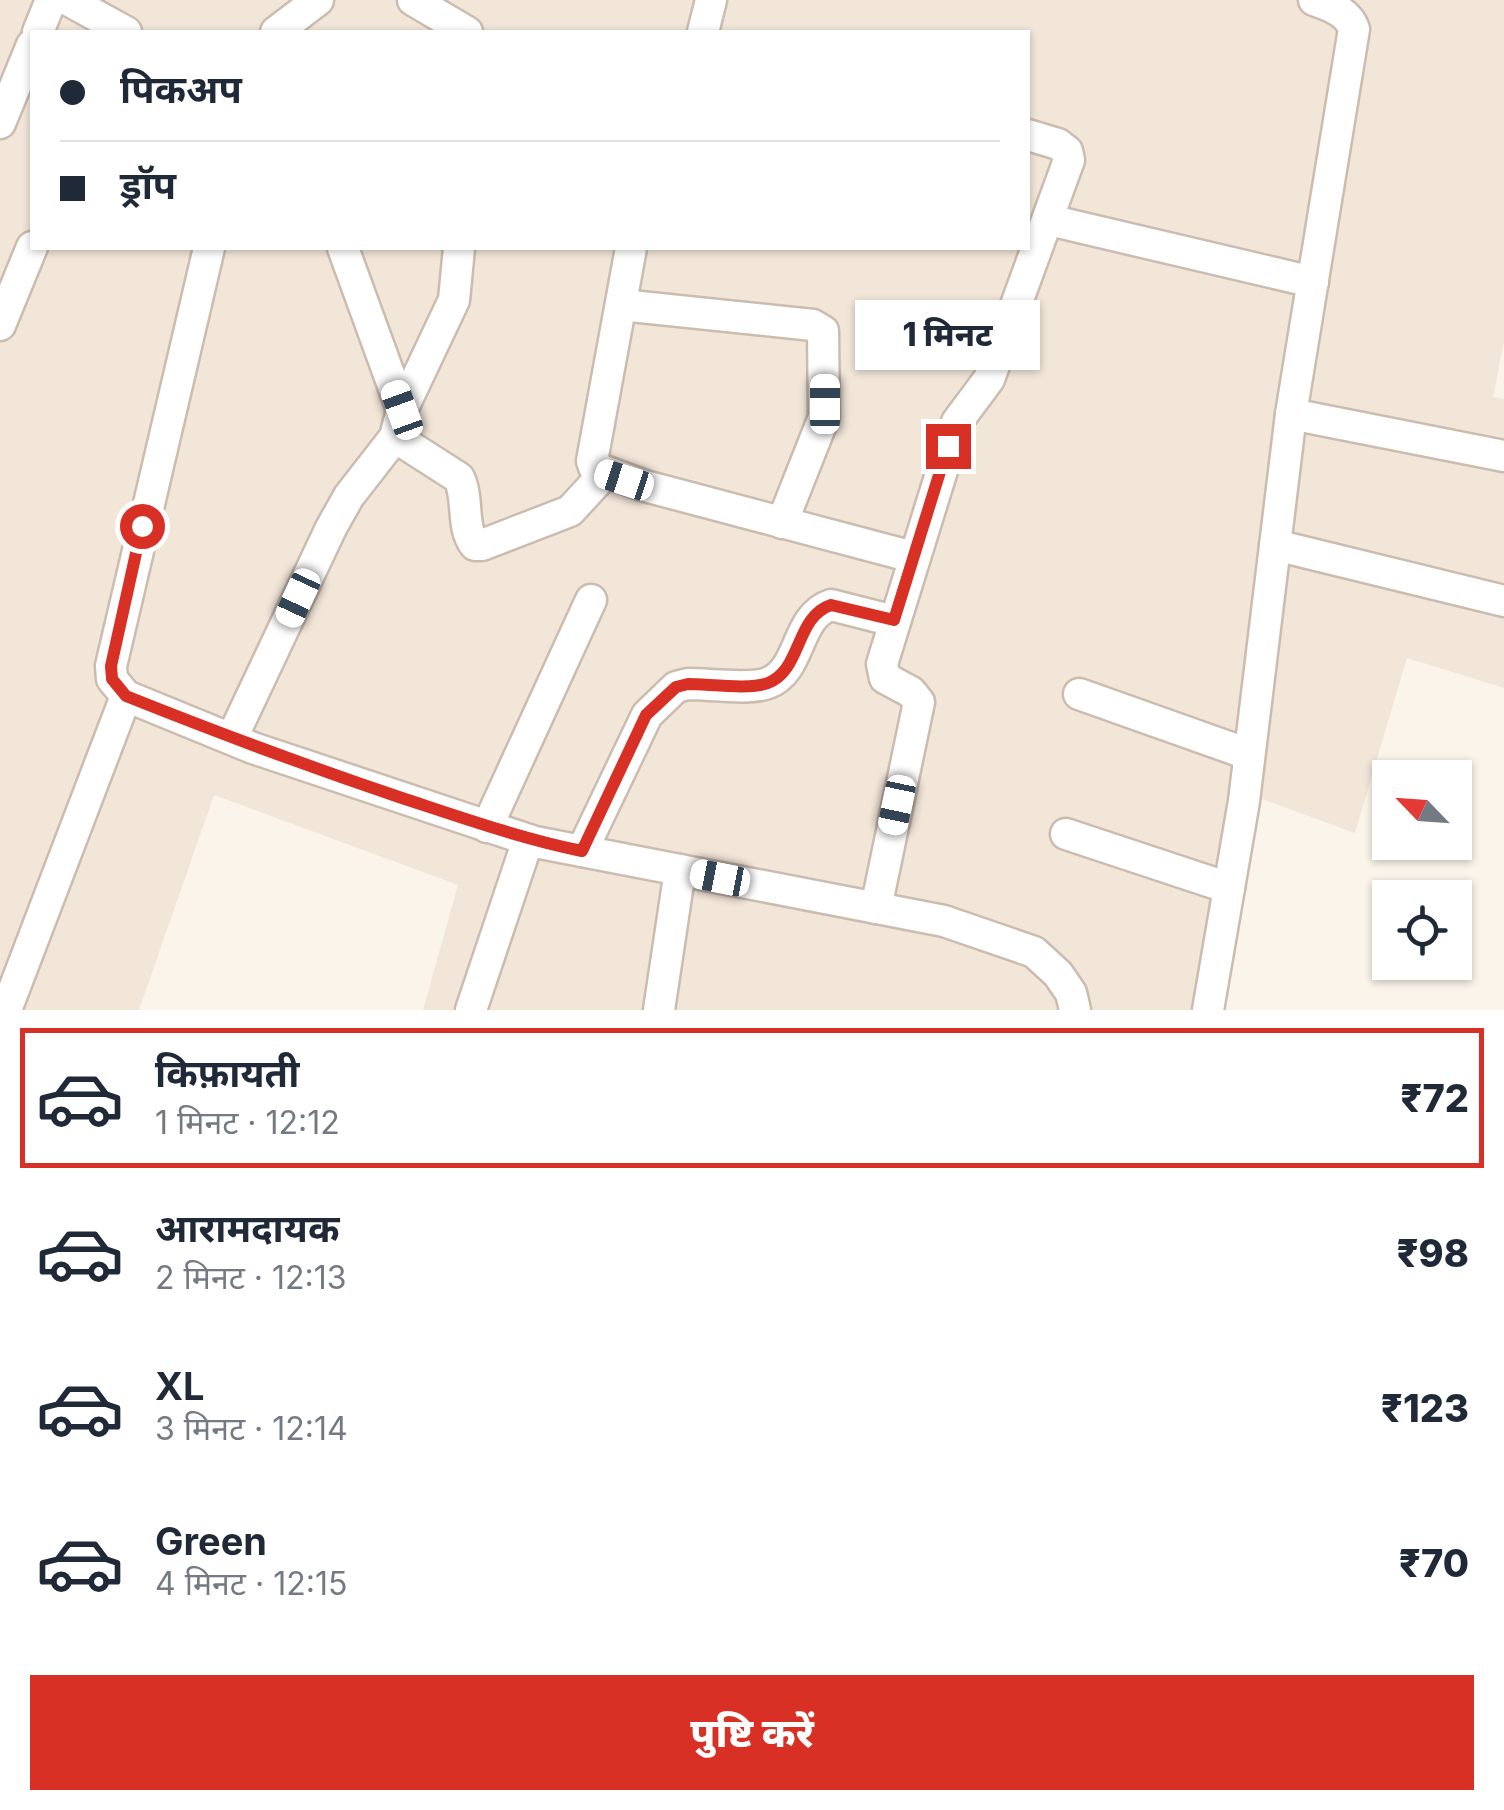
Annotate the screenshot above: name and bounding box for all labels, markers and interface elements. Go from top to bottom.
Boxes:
text: पिकअप [120,66,242,112]
text: ड्रॉप [120,162,176,208]
callout: 1 मिनट [856,301,1040,371]
text: 1 मिनट [902,315,993,354]
car [810,374,840,434]
car [378,377,426,443]
route end [926,424,971,469]
car [591,456,657,504]
route start [120,504,165,549]
car [272,564,324,632]
north arrow [1372,760,1472,860]
map controls [1372,760,1472,980]
car [876,773,918,837]
car [688,858,752,898]
button: locate [1372,880,1472,980]
text: किफ़ायती [155,1050,299,1096]
icon: car [35,1053,125,1143]
text: ₹72 [1400,1075,1469,1121]
text: 1 मिनट · 12:12 [155,1103,340,1142]
text: आरामदायक [155,1205,339,1251]
icon: car [35,1208,125,1298]
text: ₹98 [1396,1230,1469,1276]
text: 2 मिनट · 12:13 [155,1258,347,1297]
icon: car [35,1363,125,1453]
text: XL [155,1363,205,1409]
text: ₹123 [1381,1385,1469,1431]
text: 3 मिनट · 12:14 [155,1409,348,1448]
icon: car [35,1518,125,1608]
text: Green [155,1518,267,1564]
text: ₹70 [1399,1540,1469,1586]
text: 4 मिनट · 12:15 [155,1564,347,1603]
button: पुष्टि करें [30,1675,1474,1790]

